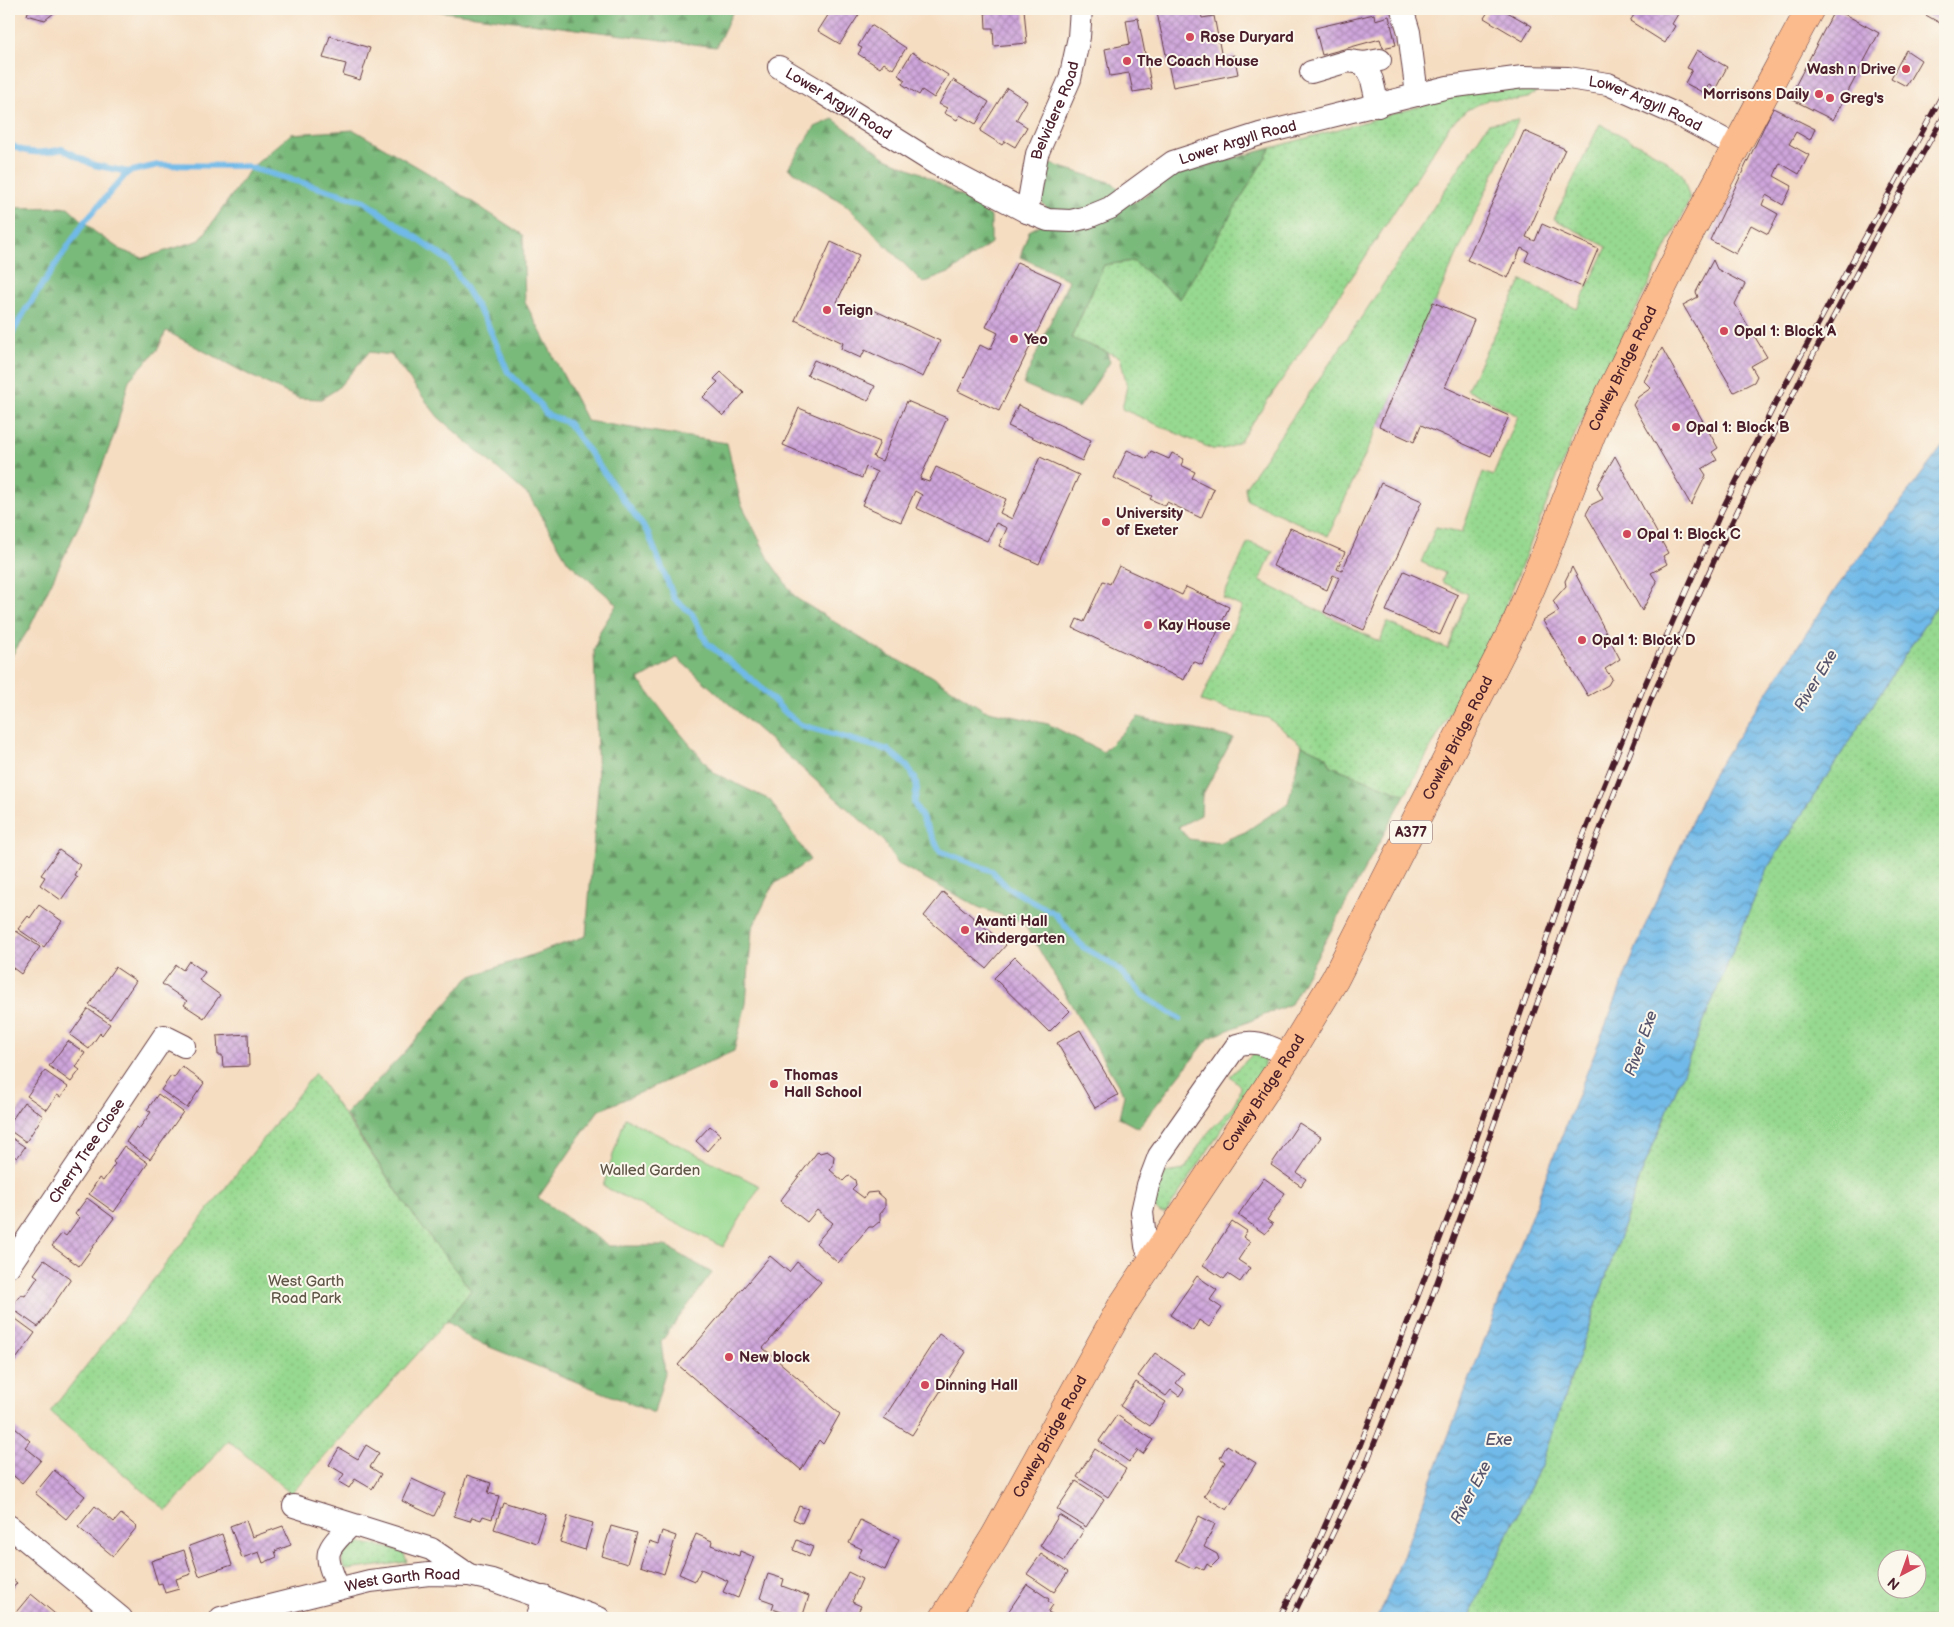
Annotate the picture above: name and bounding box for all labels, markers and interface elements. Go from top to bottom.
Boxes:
place label: Rose Duryard [1200,28,1294,47]
marker: Rose Duryard [1184,31,1196,43]
place label: The Coach House [1137,52,1259,71]
marker: The Coach House [1121,55,1133,67]
street label: Belvidere Road [1027,60,1084,161]
place label: Wash n Drive [1807,60,1896,79]
marker: Wash n Drive [1900,63,1912,75]
street label: Lower Argyll Road [782,64,895,144]
street label: Lower Argyll Road [1587,72,1705,136]
place label: Morrisons Daily [1703,85,1809,104]
marker: Morrisons Daily [1813,88,1825,100]
place label: Greg's [1840,89,1884,108]
marker: Greg's [1824,92,1836,104]
street label: Lower Argyll Road [1177,116,1299,169]
place label: Teign [837,301,873,320]
street label: Cowley Bridge Road [1585,303,1662,434]
marker: Teign [821,304,833,316]
place label: Opal 1: Block A [1734,322,1837,341]
marker: Opal 1: Block A [1718,325,1730,337]
place label: Yeo [1024,330,1048,349]
marker: Yeo [1008,333,1020,345]
place label: Opal 1: Block B [1686,418,1790,437]
marker: Opal 1: Block B [1670,421,1682,433]
place label: University of Exeter [1116,504,1183,540]
marker: University of Exeter [1100,516,1112,528]
place label: Opal 1: Block C [1637,525,1741,544]
marker: Opal 1: Block C [1621,528,1633,540]
place label: Kay House [1158,616,1231,635]
marker: Kay House [1142,619,1154,631]
place label: Opal 1: Block D [1592,631,1695,650]
marker: Opal 1: Block D [1576,634,1588,646]
water label: River Exe [1791,647,1842,715]
street label: Cowley Bridge Road [1418,673,1497,804]
road number: A377 [1390,820,1432,844]
place label: Avanti Hall Kindergarten [974,912,1065,948]
marker: Avanti Hall Kindergarten [959,924,971,936]
water label: River Exe [1621,1008,1662,1079]
street label: Cowley Bridge Road [1218,1031,1309,1156]
place label: Thomas Hall School [784,1066,862,1102]
marker: Thomas Hall School [768,1078,780,1090]
street label: Cherry Tree Close [45,1095,129,1207]
park label: Walled Garden [600,1161,700,1180]
park label: West Garth Road Park [268,1272,344,1308]
place label: New block [739,1348,810,1367]
marker: New block [723,1351,735,1363]
street label: Cowley Bridge Road [1009,1372,1091,1501]
place label: Dinning Hall [935,1376,1018,1395]
marker: Dinning Hall [919,1379,931,1391]
water label: Exe [1486,1431,1512,1450]
water label: River Exe [1447,1458,1496,1527]
north arrow [1876,1550,1926,1600]
street label: West Garth Road [343,1565,461,1597]
text: N [1884,1574,1903,1593]

